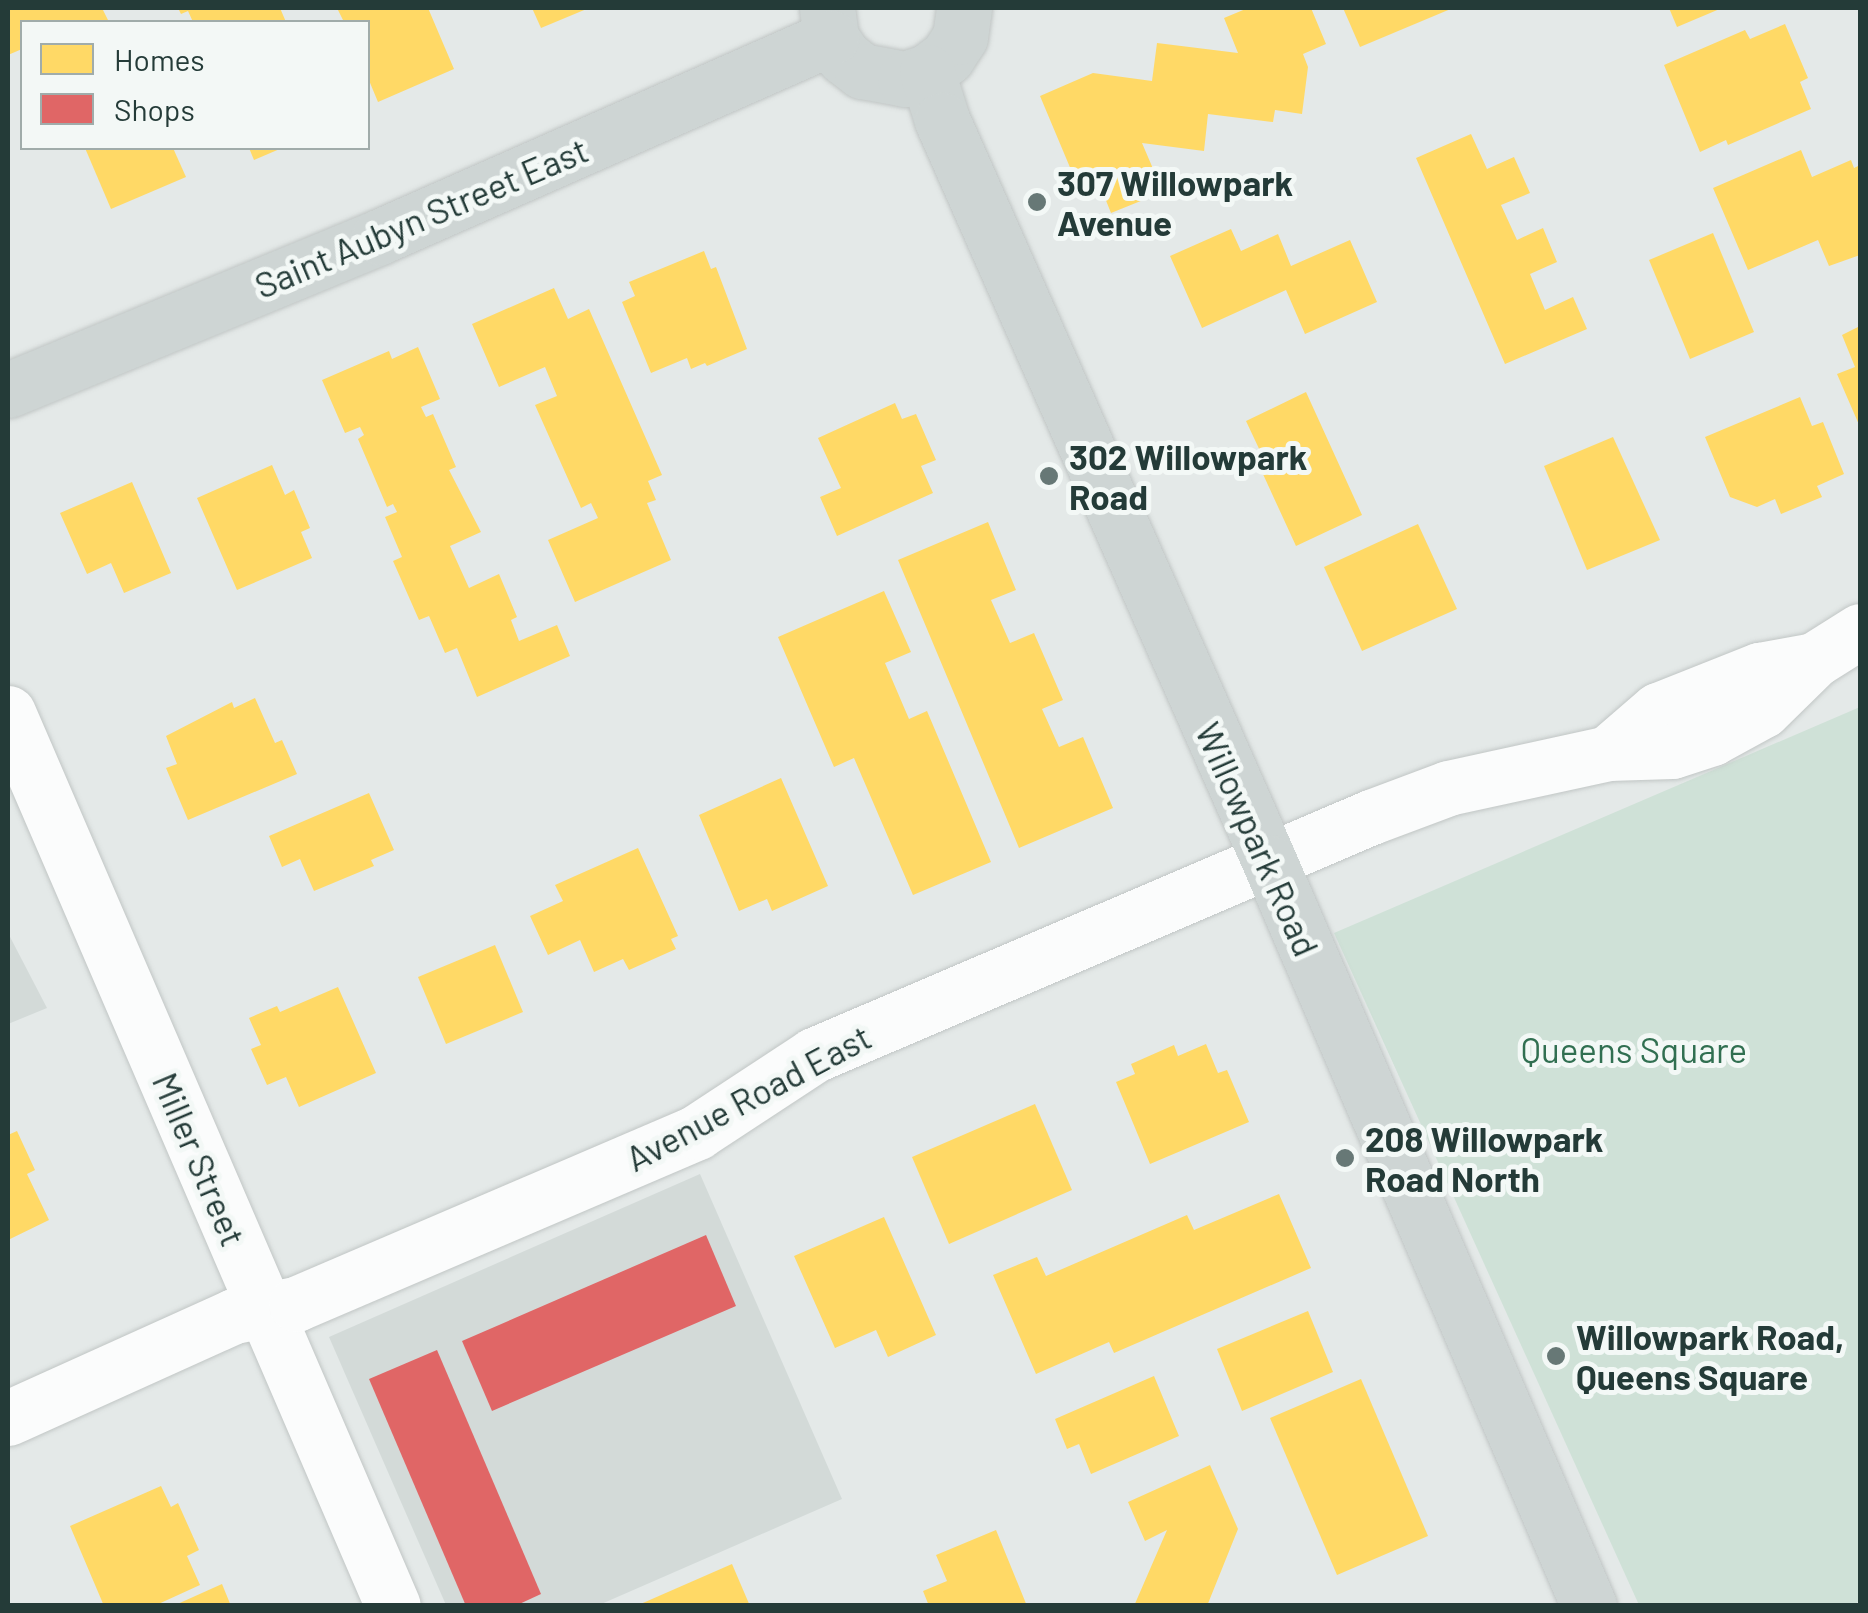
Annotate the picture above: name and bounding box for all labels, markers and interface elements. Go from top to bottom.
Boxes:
legend [20,20,370,150]
text: Homes [114,41,205,77]
text: Shops [114,91,195,127]
street label: Saint Aubyn Street East [248,128,594,306]
place label: 307 Willowpark Avenue [1057,161,1293,243]
marker: 307 Willowpark Avenue [1026,191,1048,213]
place label: 302 Willowpark Road [1069,435,1307,517]
marker: 302 Willowpark Road [1038,465,1060,487]
street label: Willowpark Road [1188,716,1328,962]
street label: Avenue Road East [618,1015,878,1179]
park label: Queens Square [1521,1028,1747,1070]
street label: Miller Street [145,1066,255,1252]
place label: 208 Willowpark Road North [1365,1117,1604,1199]
marker: 208 Willowpark Road North [1334,1147,1356,1169]
place label: Willowpark Road, Queens Square [1576,1315,1844,1397]
marker: Willowpark Road, Queens Square [1545,1345,1567,1367]

